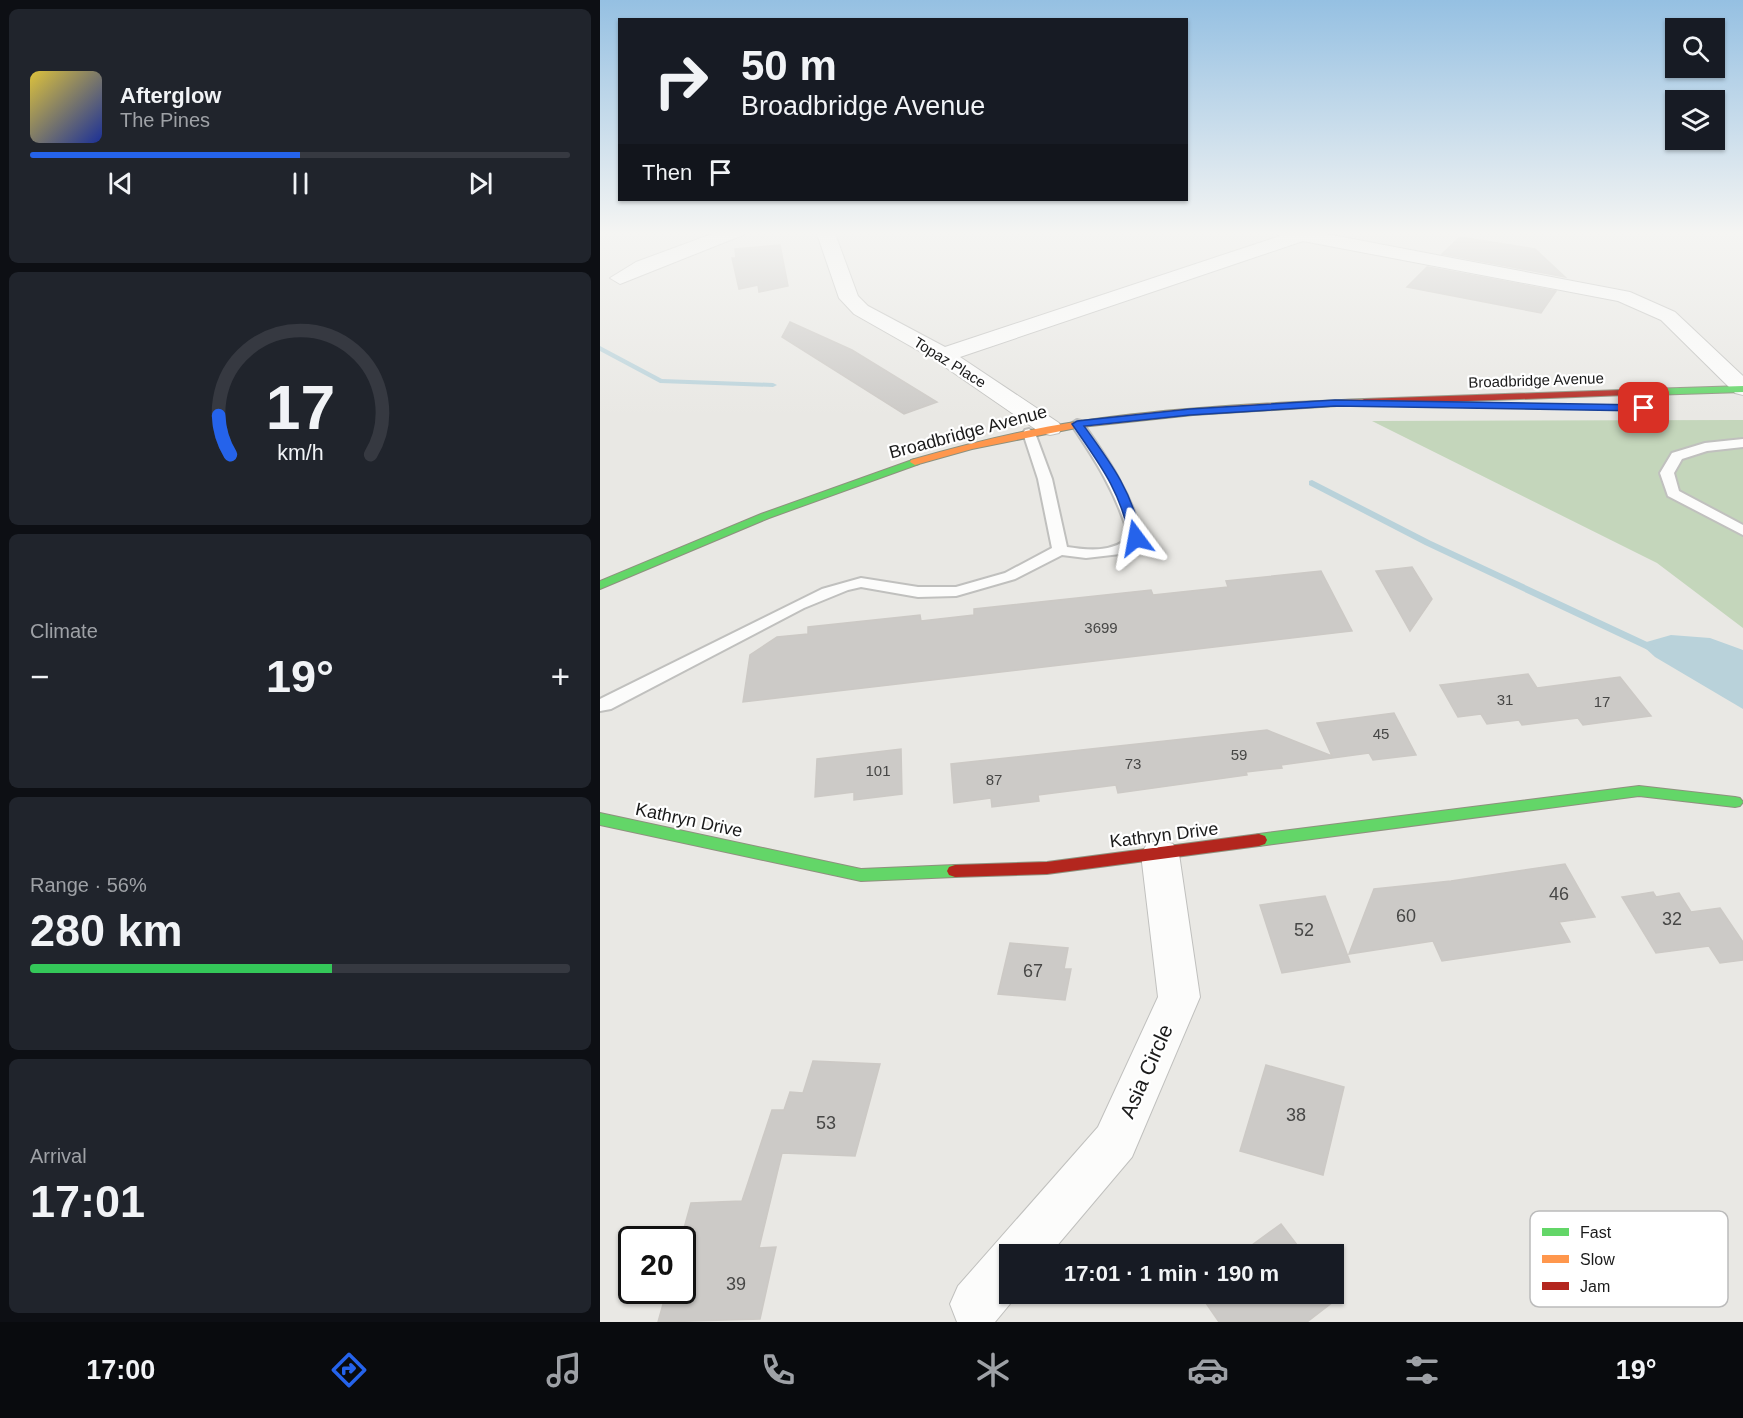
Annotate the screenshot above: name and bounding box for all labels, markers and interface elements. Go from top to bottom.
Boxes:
map controls [1665,18,1725,150]
button: search [1665,18,1725,78]
icon: right [642,42,720,120]
text: 50 m [741,42,837,89]
text: Afterglow [120,83,221,108]
button: layers [1665,90,1725,150]
text: Broadbridge Avenue [741,91,985,121]
text: The Pines [120,109,210,131]
icon: arrive [704,156,737,189]
text: Then [642,160,692,185]
icon: previous [104,167,137,200]
icon: pause [284,167,317,200]
icon: next [464,167,497,200]
street label: Topaz Place [911,333,989,391]
street label: Broadbridge Avenue [1468,369,1604,391]
text: 17 [265,374,335,443]
pin [1618,382,1669,433]
icon: arrive [1627,391,1660,424]
street label: Broadbridge Avenue [887,401,1049,463]
text: km/h [277,442,323,466]
position arrow [1104,506,1168,570]
house number: 3699 [1084,619,1118,636]
text: Climate [30,620,98,642]
text: 19° [266,651,334,702]
text: − [30,658,49,695]
text: + [551,658,570,695]
house number: 31 [1497,691,1513,708]
house number: 17 [1594,693,1610,710]
house number: 45 [1373,725,1389,742]
house number: 59 [1231,746,1247,763]
house number: 73 [1125,755,1141,772]
house number: 101 [865,762,891,779]
house number: 87 [986,771,1002,788]
street label: Kathryn Drive [634,799,744,841]
street label: Kathryn Drive [1109,818,1219,852]
text: Range · 56% [30,874,147,896]
house number: 46 [1549,884,1569,904]
text: 280 km [30,905,183,956]
house number: 60 [1396,906,1416,926]
house number: 32 [1662,909,1682,929]
house number: 52 [1294,920,1314,940]
house number: 67 [1023,961,1043,981]
street label: Asia Circle [1115,1020,1177,1122]
house number: 38 [1286,1105,1306,1125]
house number: 53 [816,1113,836,1133]
text: Arrival [30,1145,87,1167]
text: 17:01 [30,1176,145,1227]
legend [1530,1211,1728,1307]
text: Fast [1580,1224,1612,1241]
speed limit sign: 20 [618,1226,696,1304]
text: Slow [1580,1251,1615,1268]
text: 17:01 · 1 min · 190 m [1064,1261,1279,1286]
house number: 39 [726,1274,746,1294]
text: Jam [1580,1278,1610,1295]
icon: directions [328,1349,370,1391]
icon: music [543,1349,585,1391]
icon: phone [757,1349,799,1391]
icon: climate [972,1349,1014,1391]
icon: car [1187,1349,1229,1391]
icon: filters [1401,1349,1443,1391]
text: 17:00 [86,1355,155,1385]
text: 19° [1616,1355,1657,1385]

